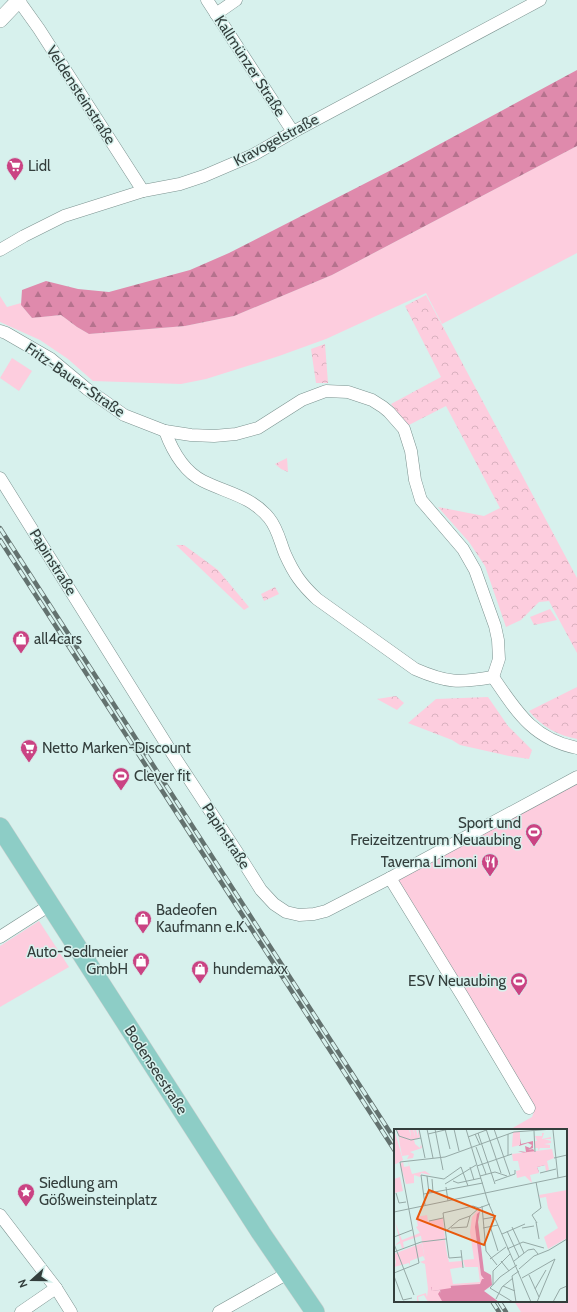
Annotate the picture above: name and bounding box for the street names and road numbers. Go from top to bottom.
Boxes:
street label: Kallmünzer Straße [211,12,289,120]
street label: Veldensteinstraße [43,42,120,148]
street label: Kravogelstraße [230,110,322,170]
street label: Fritz-Bauer-Straße [22,339,128,421]
street label: Papinstraße [26,525,81,599]
street label: Papinstraße [198,800,254,873]
street label: Bodenseestraße [121,1022,192,1118]

